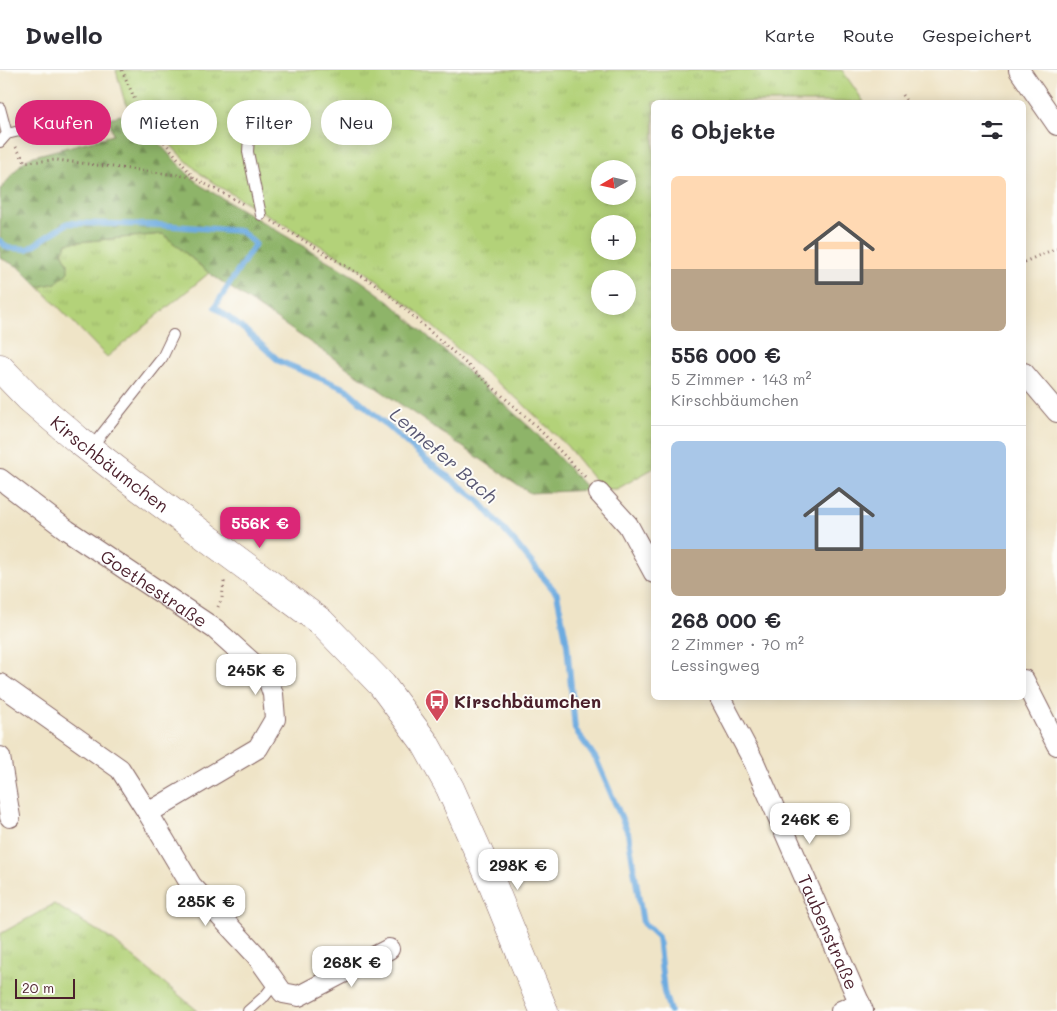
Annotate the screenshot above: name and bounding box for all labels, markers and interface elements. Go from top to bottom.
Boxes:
text: Dwello [25,19,103,50]
text: Karte [765,23,815,47]
text: Route [843,23,894,47]
text: Gespeichert [922,23,1032,47]
chip: Kaufen [15,100,111,145]
chip: Mieten [121,100,217,145]
chip: Filter [227,100,311,145]
chip: Neu [321,100,392,145]
icon: filters [978,116,1006,144]
text: 6 Objekte [671,117,775,144]
north arrow [591,160,636,205]
map controls [591,160,636,315]
icon: home [794,208,884,298]
button: + [591,215,636,260]
button: − [591,270,636,315]
text: 556 000 € [671,341,781,368]
text: 5 Zimmer · 143 m² [671,368,812,389]
text: Kirschbäumchen [671,389,799,410]
water label: Lennefer Bach [385,401,503,509]
street label: Kirschbäumchen [46,410,174,517]
icon: home [794,474,884,564]
pin: 556K € [219,506,301,549]
text: 556K € [231,512,289,533]
street label: Goethestraße [96,544,212,633]
text: 268 000 € [671,606,781,633]
text: 2 Zimmer · 70 m² [671,633,804,654]
pin: 245K € [215,654,297,696]
text: Lessingweg [671,654,760,675]
text: 245K € [227,659,285,680]
bus stop icon: Kirschbäumchen [424,688,450,722]
place label: Kirschbäumchen [454,689,601,713]
pin: 246K € [769,802,851,845]
text: 246K € [781,808,839,829]
pin: 298K € [477,848,559,891]
text: 298K € [489,854,547,875]
street label: Taubenstraße [793,871,864,993]
pin: 285K € [165,884,247,927]
text: 285K € [177,890,235,911]
pin: 268K € [311,946,393,988]
text: 268K € [323,951,381,972]
scale bar [15,976,75,999]
text: 20 m [22,978,54,997]

